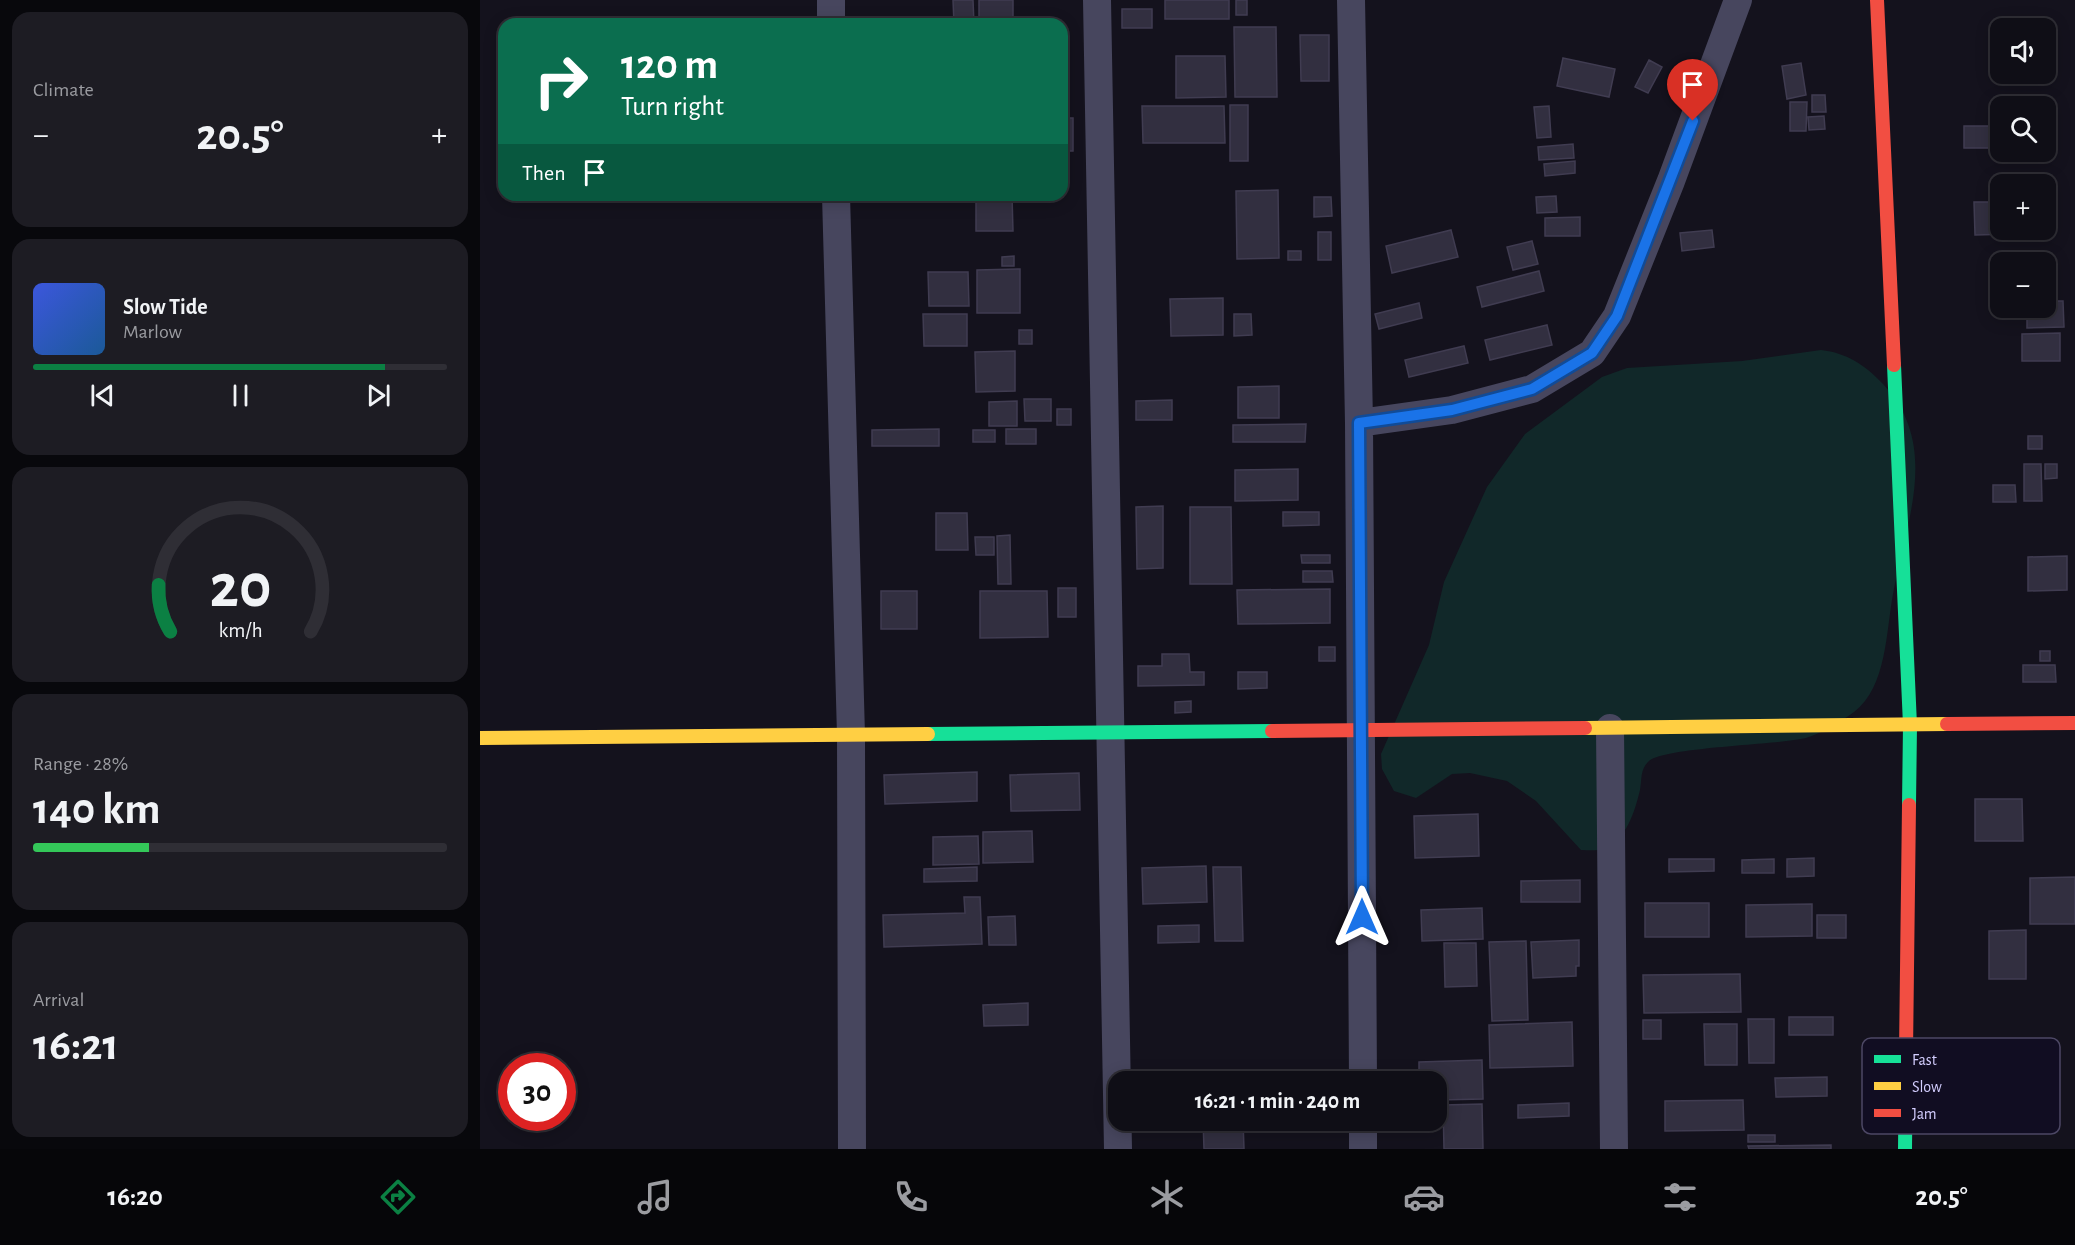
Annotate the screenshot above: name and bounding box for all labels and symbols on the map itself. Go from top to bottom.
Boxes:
pin [1667,59,1718,121]
position arrow [1330,885,1394,949]
legend [1862,1038,2060,1134]
text: Fast [1912,1052,1937,1068]
speed limit sign: 30 [498,1053,576,1131]
text: Slow [1912,1079,1942,1095]
text: Jam [1912,1106,1937,1122]

